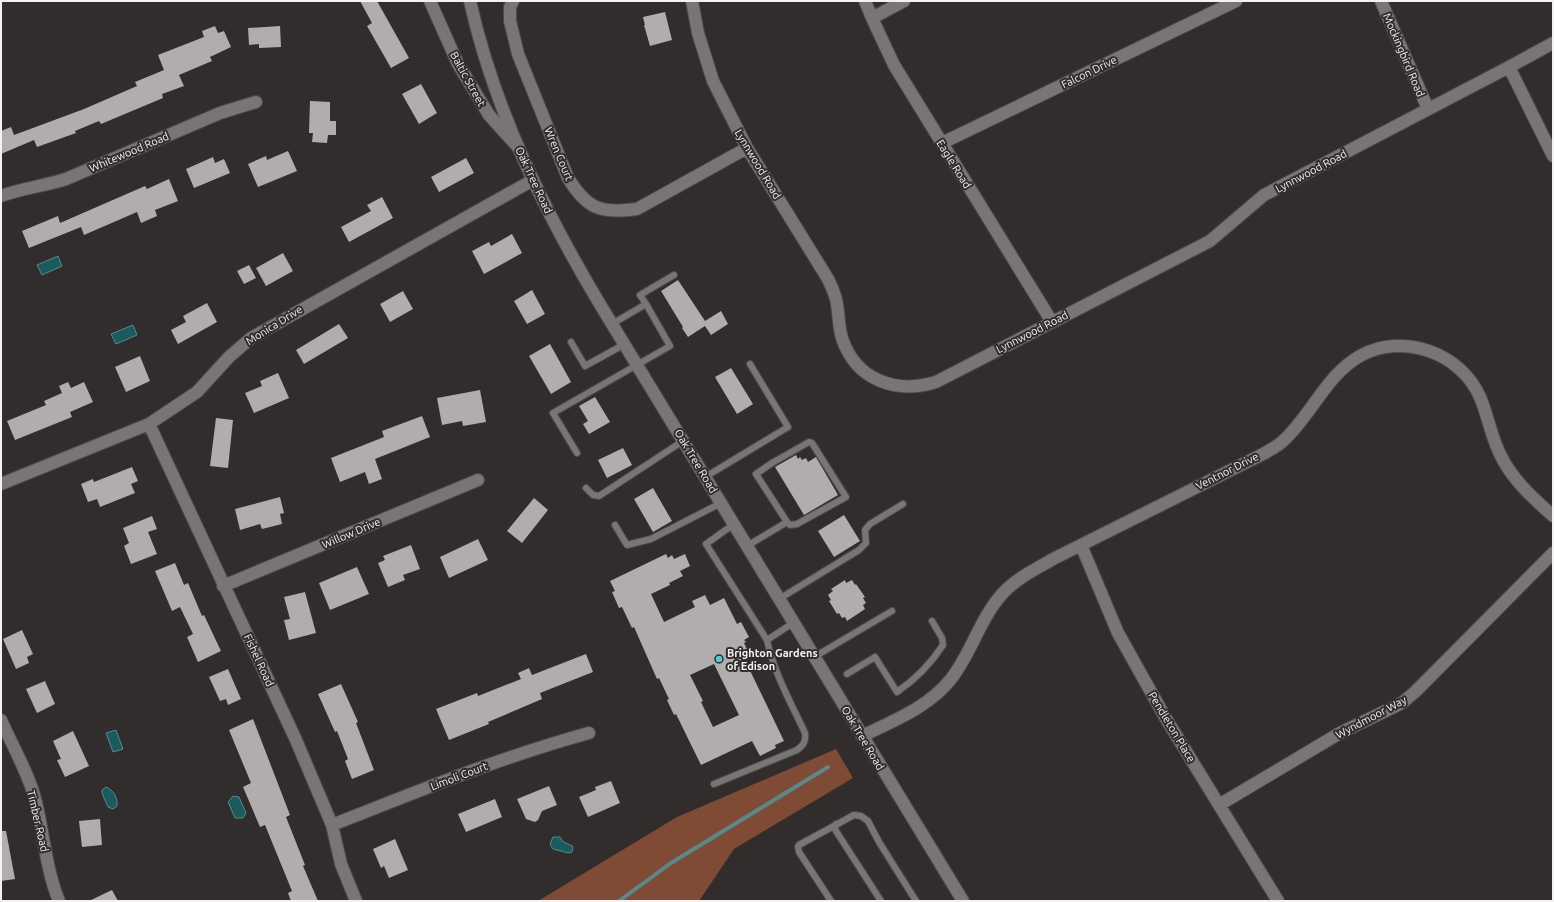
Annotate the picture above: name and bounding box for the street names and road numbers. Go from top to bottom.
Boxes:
street label: Mockingbird Road [1381,11,1427,99]
street label: Baltic Street [448,49,488,109]
street label: Falcon Drive [1059,53,1119,91]
street label: Wren Court [542,125,576,183]
street label: Lynnwood Road [733,127,783,201]
street label: Whitewood Road [87,130,171,174]
street label: Eagle Road [934,138,974,190]
street label: Oak Tree Road [513,145,555,215]
street label: Lynnwood Road [1273,147,1349,195]
street label: Monica Drive [244,303,304,347]
street label: Lynnwood Road [994,309,1070,355]
street label: Oak Tree Road [672,427,720,495]
street label: Ventnor Drive [1194,450,1260,492]
street label: Willow Drive [320,515,382,551]
street label: Fishel Road [242,632,276,688]
street label: Pendleton Place [1146,690,1198,764]
street label: Wyndmoor Way [1334,693,1409,741]
street label: Oak Tree Road [839,704,887,772]
street label: Limoli Court [429,759,490,792]
street label: Timber Road [25,789,51,853]

